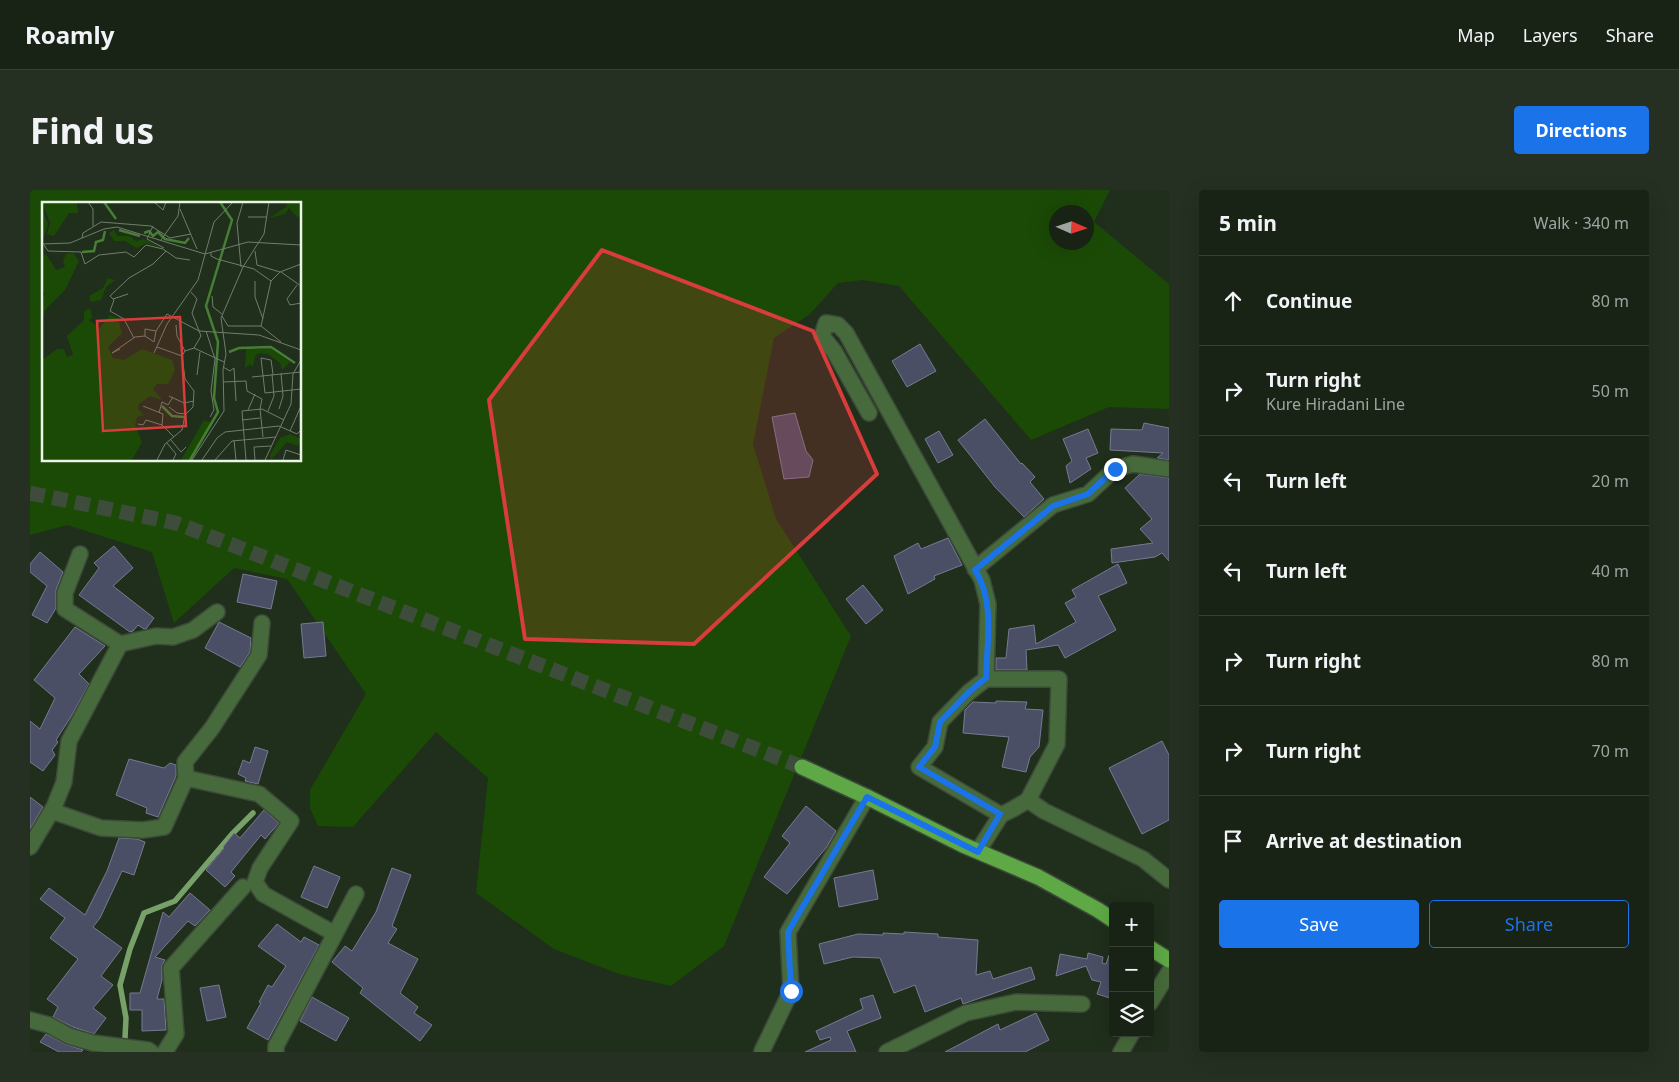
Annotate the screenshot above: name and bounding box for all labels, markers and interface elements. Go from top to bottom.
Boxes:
text: Roamly [25,18,114,51]
text: Map [1457,23,1495,47]
text: Layers [1523,23,1578,47]
text: Share [1606,23,1654,47]
button: Directions [1514,106,1649,154]
text: Find us [30,107,154,154]
inset map [42,202,301,461]
north arrow [1049,205,1094,250]
text: 5 min [1219,209,1277,237]
text: Walk · 340 m [1534,212,1629,234]
icon: ahead [1219,287,1247,315]
text: Continue [1266,288,1352,314]
text: 80 m [1592,290,1629,312]
text: Turn right [1266,367,1361,393]
icon: right [1219,377,1247,405]
text: 50 m [1592,380,1629,402]
text: Kure Hiradani Line [1266,393,1405,415]
route end [1104,458,1127,481]
icon: left [1219,467,1247,495]
text: Turn left [1266,468,1347,494]
text: 20 m [1592,470,1629,492]
icon: left [1219,557,1247,585]
text: Turn left [1266,558,1347,584]
text: 40 m [1592,560,1629,582]
icon: right [1219,647,1247,675]
text: Turn right [1266,648,1361,674]
text: 80 m [1592,650,1629,672]
icon: right [1219,737,1247,765]
text: Turn right [1266,738,1361,764]
text: 70 m [1592,740,1629,762]
icon: arrive [1219,827,1247,855]
text: Arrive at destination [1266,828,1462,854]
button: Save [1219,900,1419,948]
button: Share [1429,900,1629,948]
map controls [1109,902,1154,1037]
button: + [1109,902,1154,947]
button: − [1109,947,1154,992]
route start [780,980,803,1003]
button: layers [1109,992,1154,1037]

